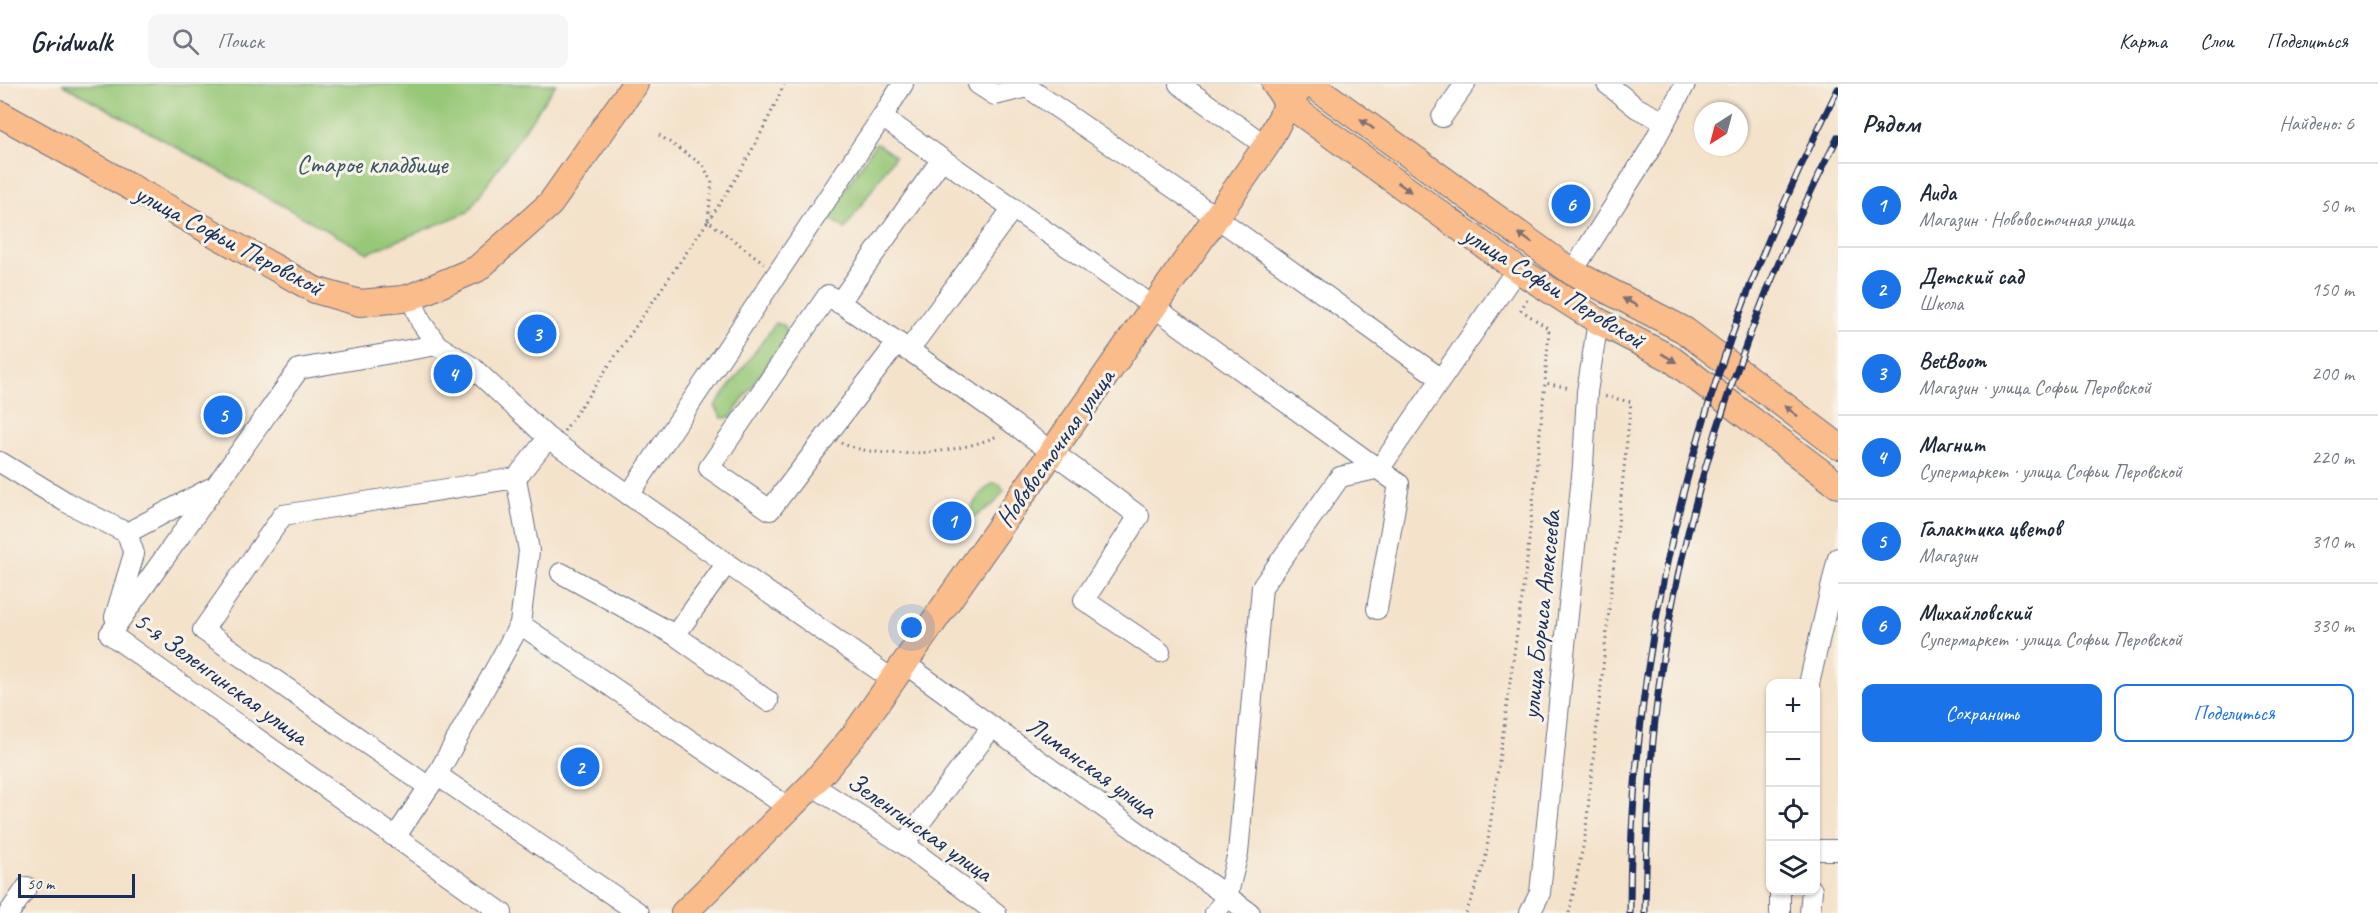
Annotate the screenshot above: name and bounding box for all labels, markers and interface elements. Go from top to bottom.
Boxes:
search box [148,14,568,68]
text: Gridwalk [30,24,112,59]
icon: search [169,25,202,58]
text: Поиск [217,27,264,55]
text: Карта [2119,28,2167,54]
text: Слои [2200,28,2234,54]
text: Поделиться [2267,28,2348,54]
north arrow [1694,102,1748,156]
text: Рядом [1862,107,1920,140]
text: Найдено: 6 [2279,111,2354,136]
one-way arrow [1359,118,1375,130]
park label: Старое кладбище [297,148,449,181]
street label: улица Софьи Перовской [127,176,331,305]
text: Аида [1919,179,1956,207]
one-way arrow [1396,181,1411,193]
pin: 6 [1552,182,1590,226]
text: 1 [1877,193,1886,218]
text: 50 m [2320,193,2354,218]
text: Магазин · Нововосточная улица [1919,207,2134,232]
street label: улица Софьи Перовской [1455,217,1653,357]
one-way arrow [1517,232,1533,244]
text: Детский сад [1919,263,2023,291]
text: 2 [1877,277,1886,302]
text: 150 m [2311,277,2354,302]
text: Школа [1919,291,1963,316]
one-way arrow [1621,297,1638,307]
pin: 3 [518,312,556,356]
text: BetBoom [1919,347,1986,375]
pin: 4 [434,352,472,396]
one-way arrow [1661,352,1677,363]
street label: Нововосточная улица [988,360,1123,534]
text: 3 [1877,361,1886,386]
text: 200 m [2311,361,2354,386]
text: Магазин · улица Софьи Перовской [1919,375,2151,400]
pin: 5 [204,392,242,438]
one-way arrow [1784,405,1800,417]
text: Магнит [1919,431,1985,459]
text: 4 [1877,445,1886,470]
text: 220 m [2311,445,2354,470]
text: Супермаркет · улица Софьи Перовской [1919,459,2182,484]
pin: 1 [932,498,972,544]
street label: улица Бориса Алексеева [1513,507,1569,723]
text: Галактика цветов [1919,515,2061,543]
text: 5 [1877,529,1886,554]
text: 310 m [2311,529,2354,554]
text: Магазин [1919,543,1977,568]
text: Михайловский [1919,599,2032,627]
street label: 5-я Зеленгинская улица [127,604,317,754]
your location [897,613,926,642]
text: 6 [1877,613,1886,638]
text: 330 m [2311,613,2354,638]
text: Супермаркет · улица Софьи Перовской [1919,627,2182,652]
map controls [1766,679,1820,895]
button: + [1766,679,1820,733]
button: Сохранить [1862,684,2102,742]
button: Поделиться [2114,684,2354,742]
street label: Лиманская улица [1020,709,1165,826]
button: − [1766,733,1820,787]
pin: 2 [560,744,600,790]
street label: Зеленгинская улица [841,765,1000,890]
button: locate [1766,787,1820,841]
button: layers [1766,841,1820,895]
scale bar [18,871,135,898]
text: 50 m [27,874,54,894]

